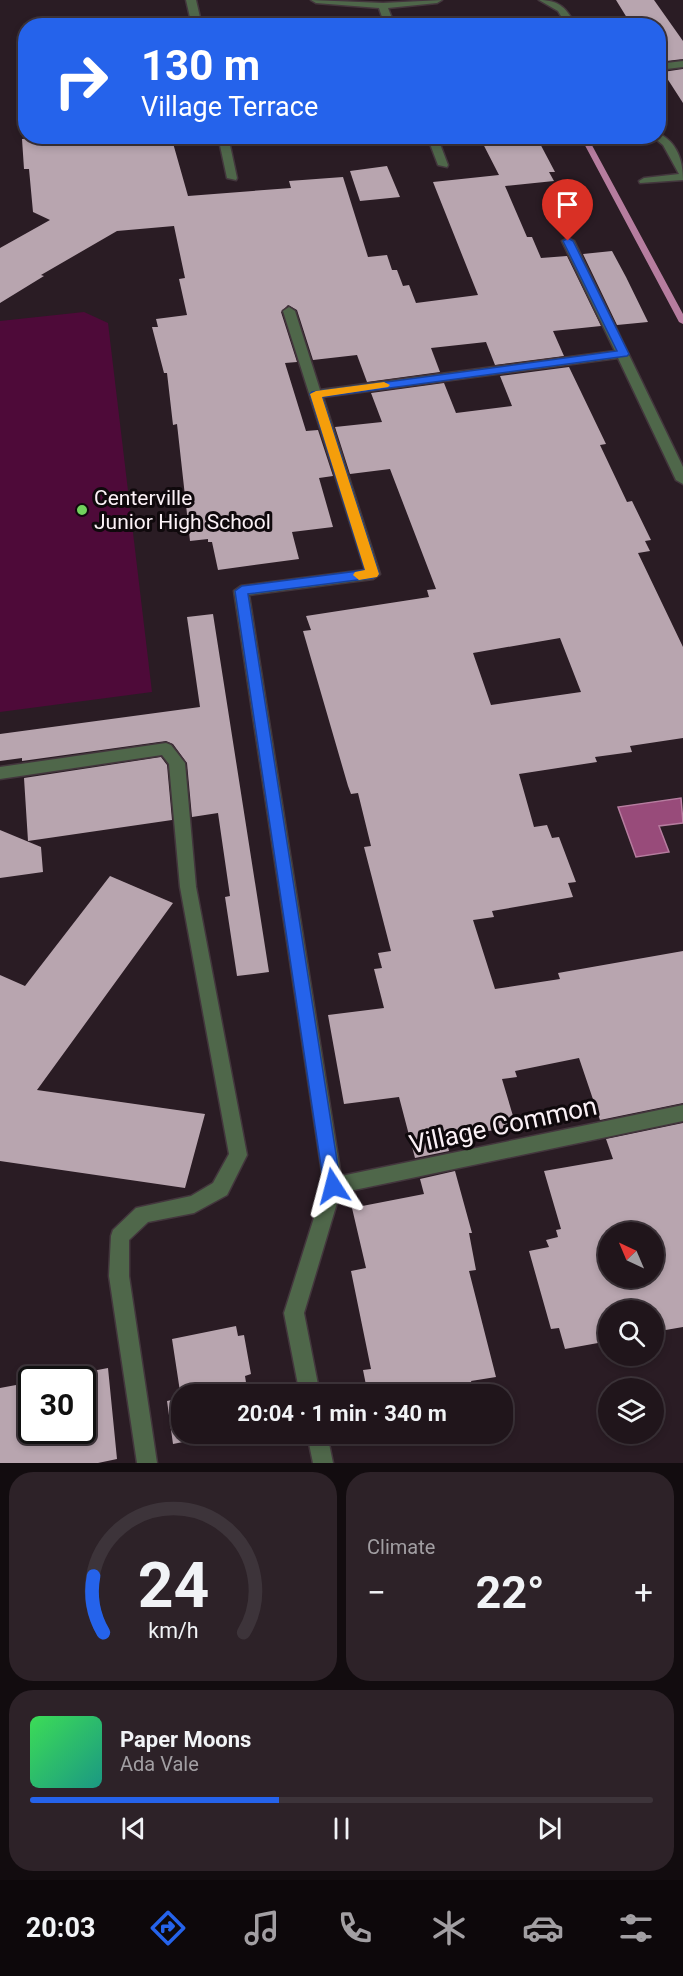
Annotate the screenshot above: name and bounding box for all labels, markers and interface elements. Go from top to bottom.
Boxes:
text: 130 m [141,41,260,90]
icon: right [42,42,120,120]
text: Village Terrace [141,91,318,123]
pin [542,179,593,241]
icon: arrive [551,188,584,221]
place label: Centerville Junior High School [94,486,271,534]
marker: Centerville Junior High School [75,503,89,517]
street label: Village Common [406,1090,600,1160]
position arrow [301,1154,365,1218]
north arrow [598,1222,664,1288]
map controls [598,1222,664,1444]
button: search [598,1300,664,1366]
speed limit sign: 30 [18,1366,96,1444]
button: layers [598,1378,664,1444]
text: 20:04 · 1 min · 340 m [237,1401,447,1426]
text: Climate [367,1535,435,1559]
text: 24 [137,1549,209,1622]
text: 22° [475,1566,545,1619]
text: − [367,1573,386,1612]
text: + [634,1573,653,1612]
text: km/h [148,1619,198,1644]
text: Paper Moons [120,1727,251,1752]
text: Ada Vale [120,1752,199,1776]
icon: previous [117,1812,150,1845]
icon: pause [325,1812,358,1845]
icon: next [533,1812,566,1845]
icon: directions [147,1907,189,1949]
icon: music [241,1907,283,1949]
icon: phone [334,1907,376,1949]
icon: climate [428,1907,470,1949]
icon: car [522,1907,564,1949]
icon: filters [615,1907,657,1949]
text: 20:03 [26,1912,95,1944]

